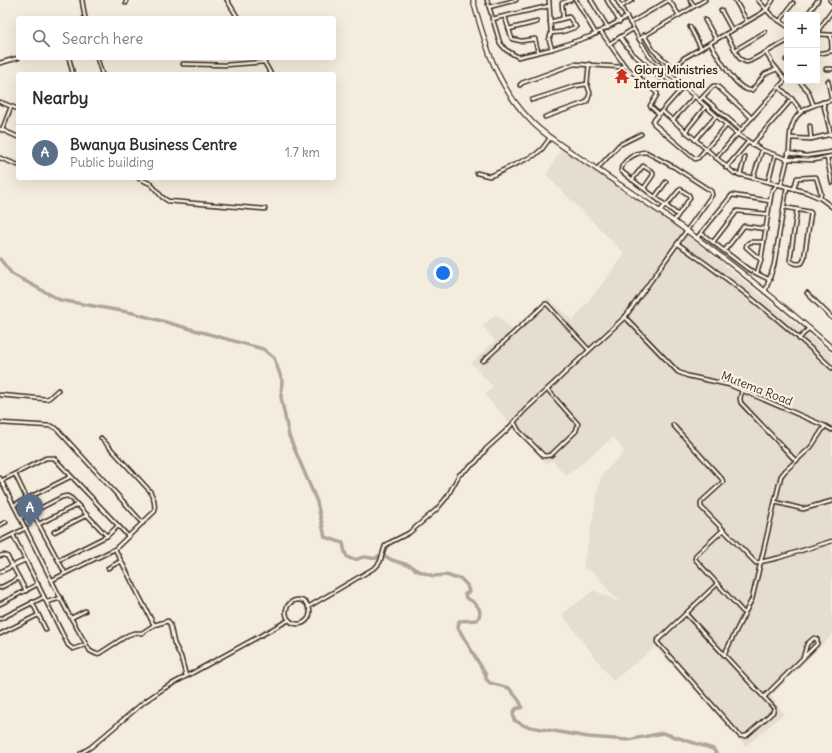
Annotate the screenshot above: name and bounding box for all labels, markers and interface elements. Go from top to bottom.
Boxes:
map controls [784,12,820,84]
button: + [784,12,820,48]
search box [16,16,336,60]
icon: search [30,27,52,49]
text: Search here [62,29,143,48]
button: − [784,48,820,84]
place label: Glory Ministries International [634,62,718,91]
temple icon: Glory Ministries International [613,67,631,85]
text: Nearby [32,87,88,109]
text: Bwanya Business Centre [70,135,237,154]
text: A [41,144,49,161]
text: 1.7 km [285,144,320,161]
text: Public building [70,154,154,171]
your location [433,263,453,283]
street label: Mutema Road [719,367,795,409]
pin: A [17,494,43,527]

